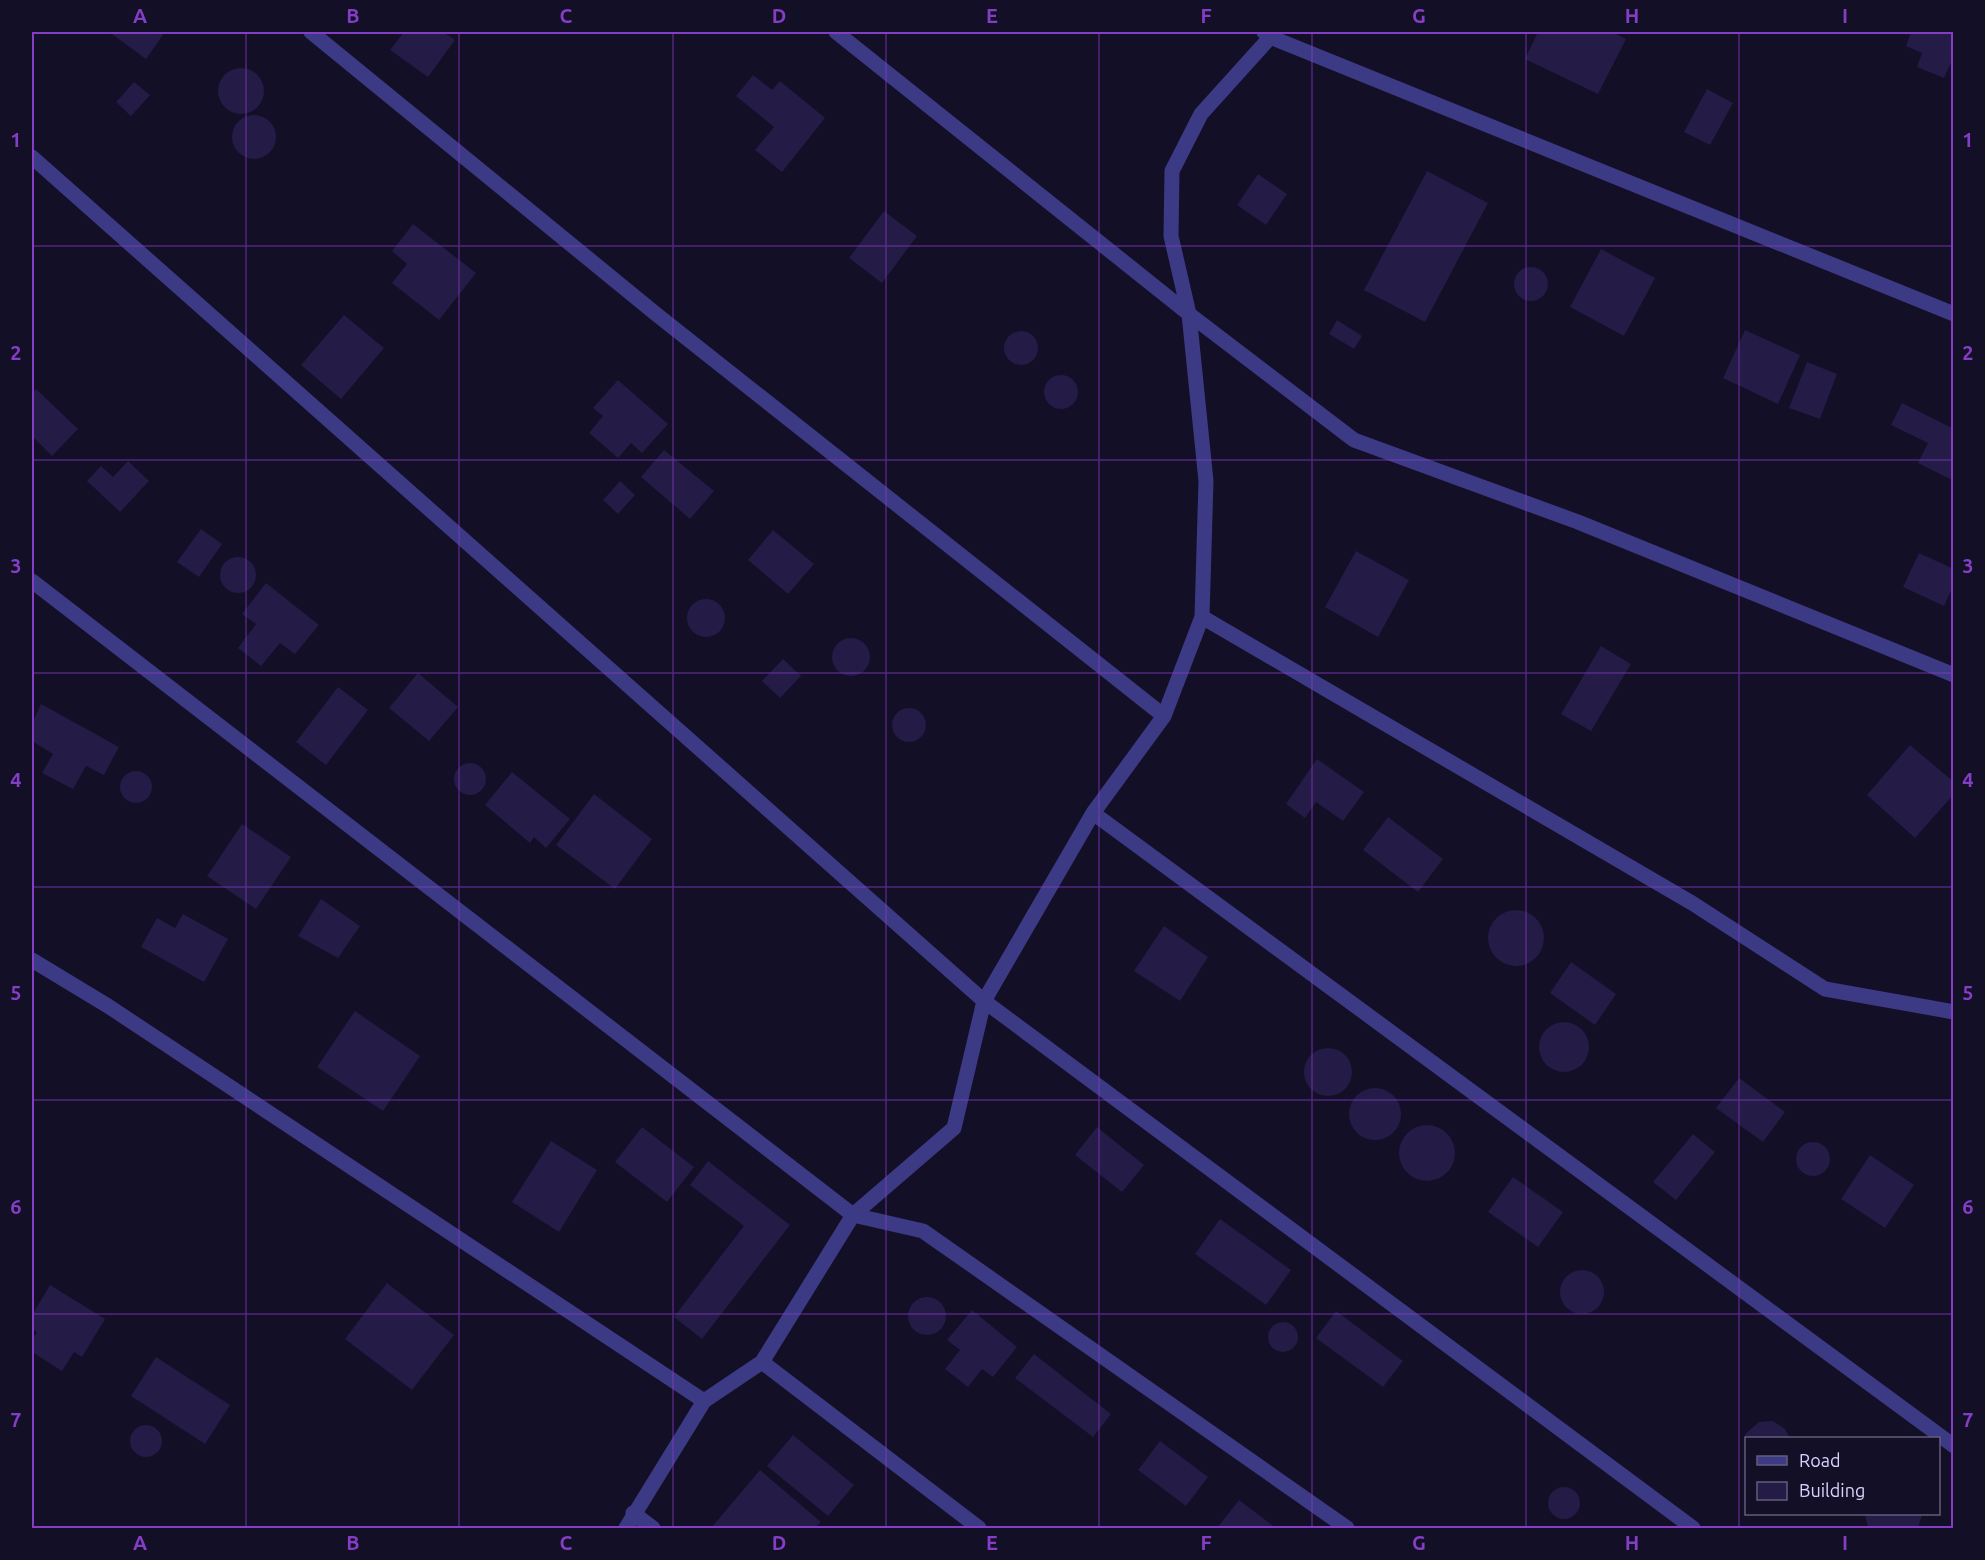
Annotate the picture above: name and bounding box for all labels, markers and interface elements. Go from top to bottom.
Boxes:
text: A [133,4,147,27]
text: B [346,4,360,27]
text: C [560,4,573,27]
text: D [772,4,786,27]
text: E [986,4,998,27]
text: F [1200,4,1212,27]
text: G [1412,4,1426,27]
text: H [1625,4,1639,27]
text: I [1842,4,1848,27]
text: 1 [10,128,22,151]
text: 1 [1962,128,1974,151]
text: 2 [10,341,22,364]
text: 2 [1962,341,1974,364]
text: 3 [10,554,22,577]
text: 3 [1962,554,1974,577]
text: 4 [10,768,22,791]
text: 4 [1962,768,1974,791]
text: 5 [10,981,22,1004]
text: 5 [1962,981,1974,1004]
text: 6 [10,1195,22,1218]
text: 6 [1962,1195,1974,1218]
text: 7 [10,1408,22,1431]
text: 7 [1962,1408,1974,1431]
legend [1745,1437,1940,1515]
text: Road [1799,1450,1841,1470]
text: Building [1799,1480,1865,1500]
text: A [133,1531,147,1554]
text: B [346,1531,360,1554]
text: C [560,1531,573,1554]
text: D [772,1531,786,1554]
text: E [986,1531,998,1554]
text: F [1200,1531,1212,1554]
text: G [1412,1531,1426,1554]
text: H [1625,1531,1639,1554]
text: I [1842,1531,1848,1554]

